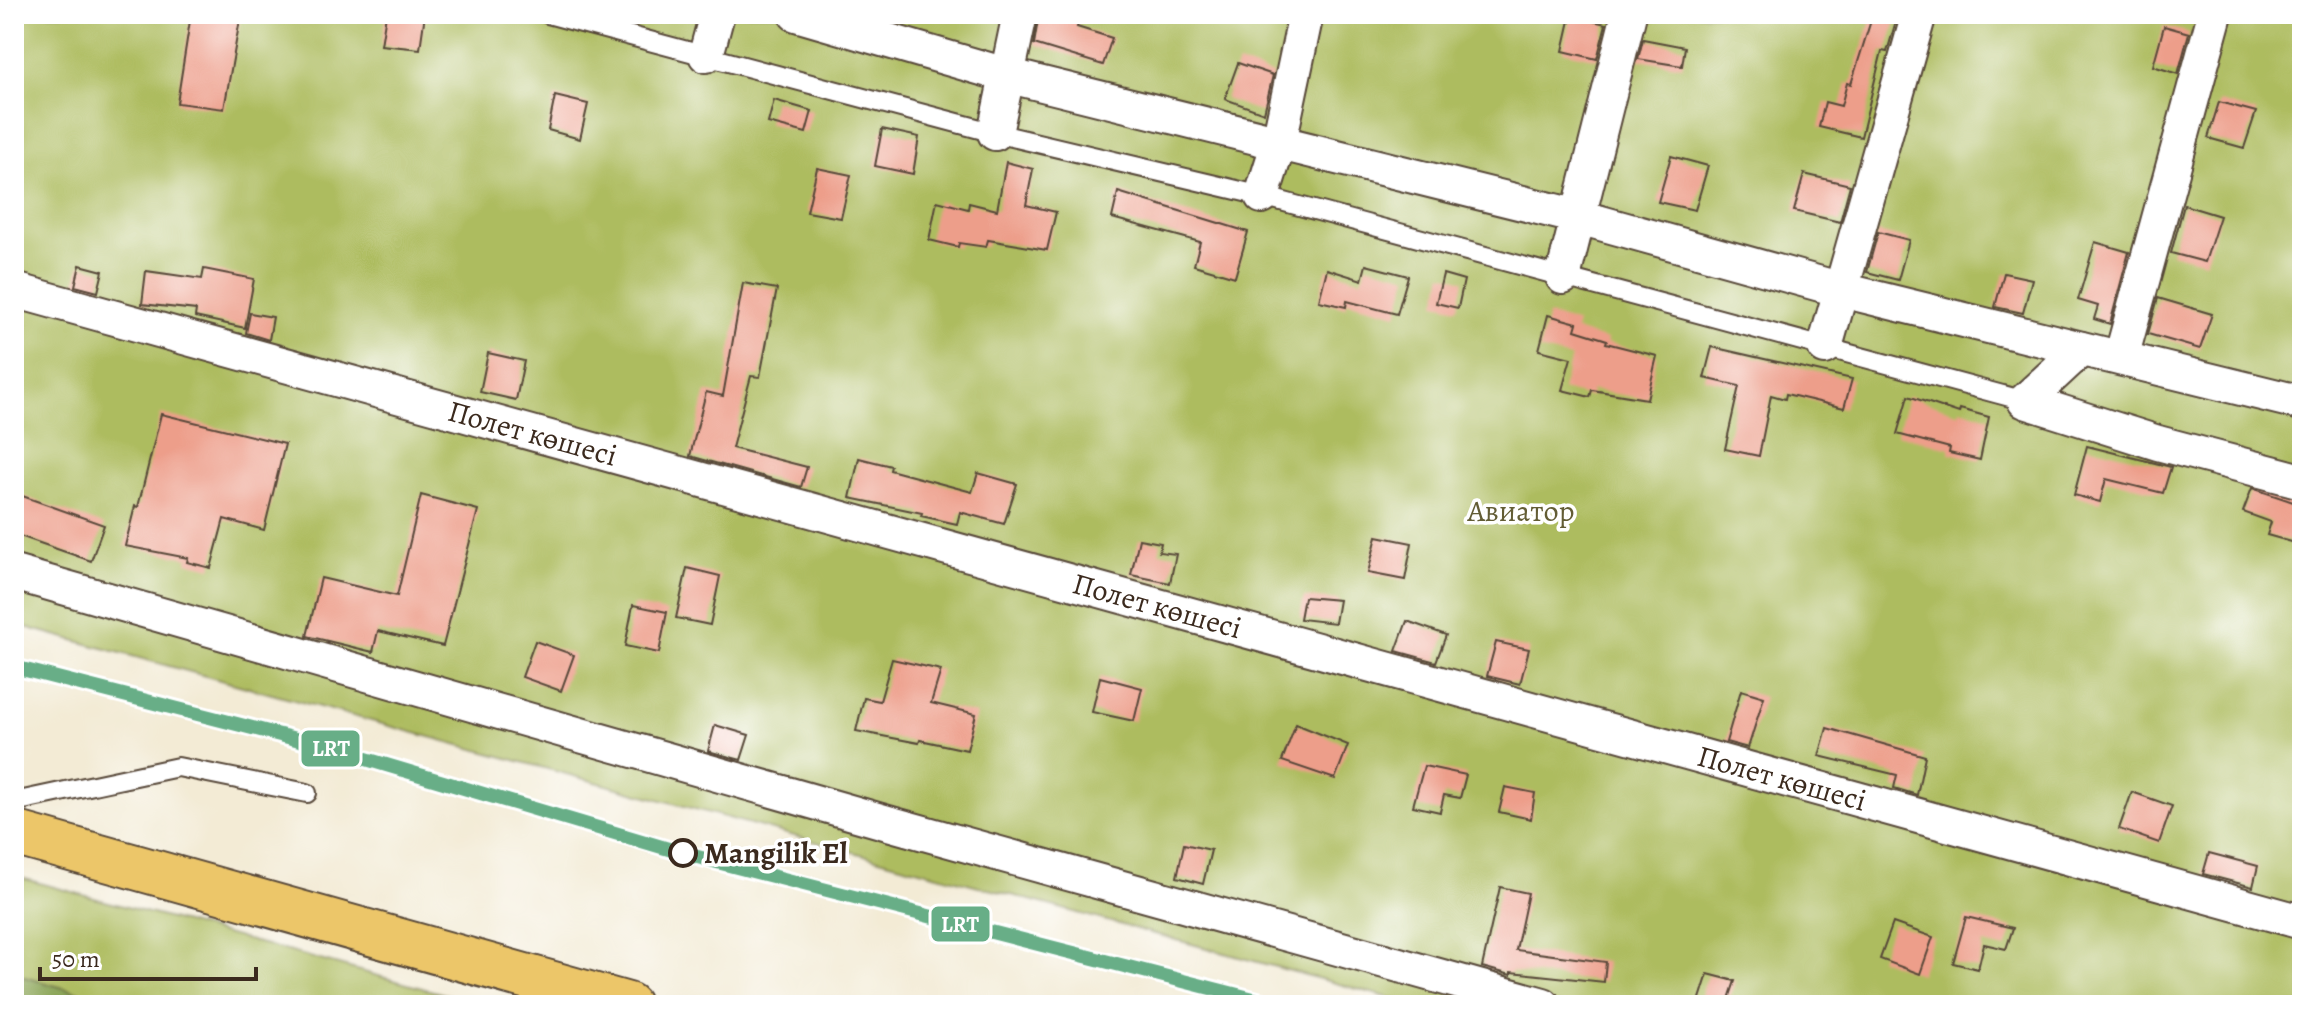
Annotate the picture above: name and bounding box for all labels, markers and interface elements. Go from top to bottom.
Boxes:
street label: Полет көшесі [444,391,622,476]
park label: Авиатор [1467,491,1574,531]
street label: Полет көшесі [1068,563,1246,648]
line badge: LRT [300,729,361,768]
text: LRT [312,734,351,764]
street label: Полет көшесі [1693,736,1871,821]
place label: Mangilik El [704,833,848,873]
marker: Mangilik El [669,839,697,867]
line badge: LRT [930,905,991,943]
text: LRT [941,910,980,940]
scale bar [40,931,256,981]
text: 50 m [52,943,100,975]

